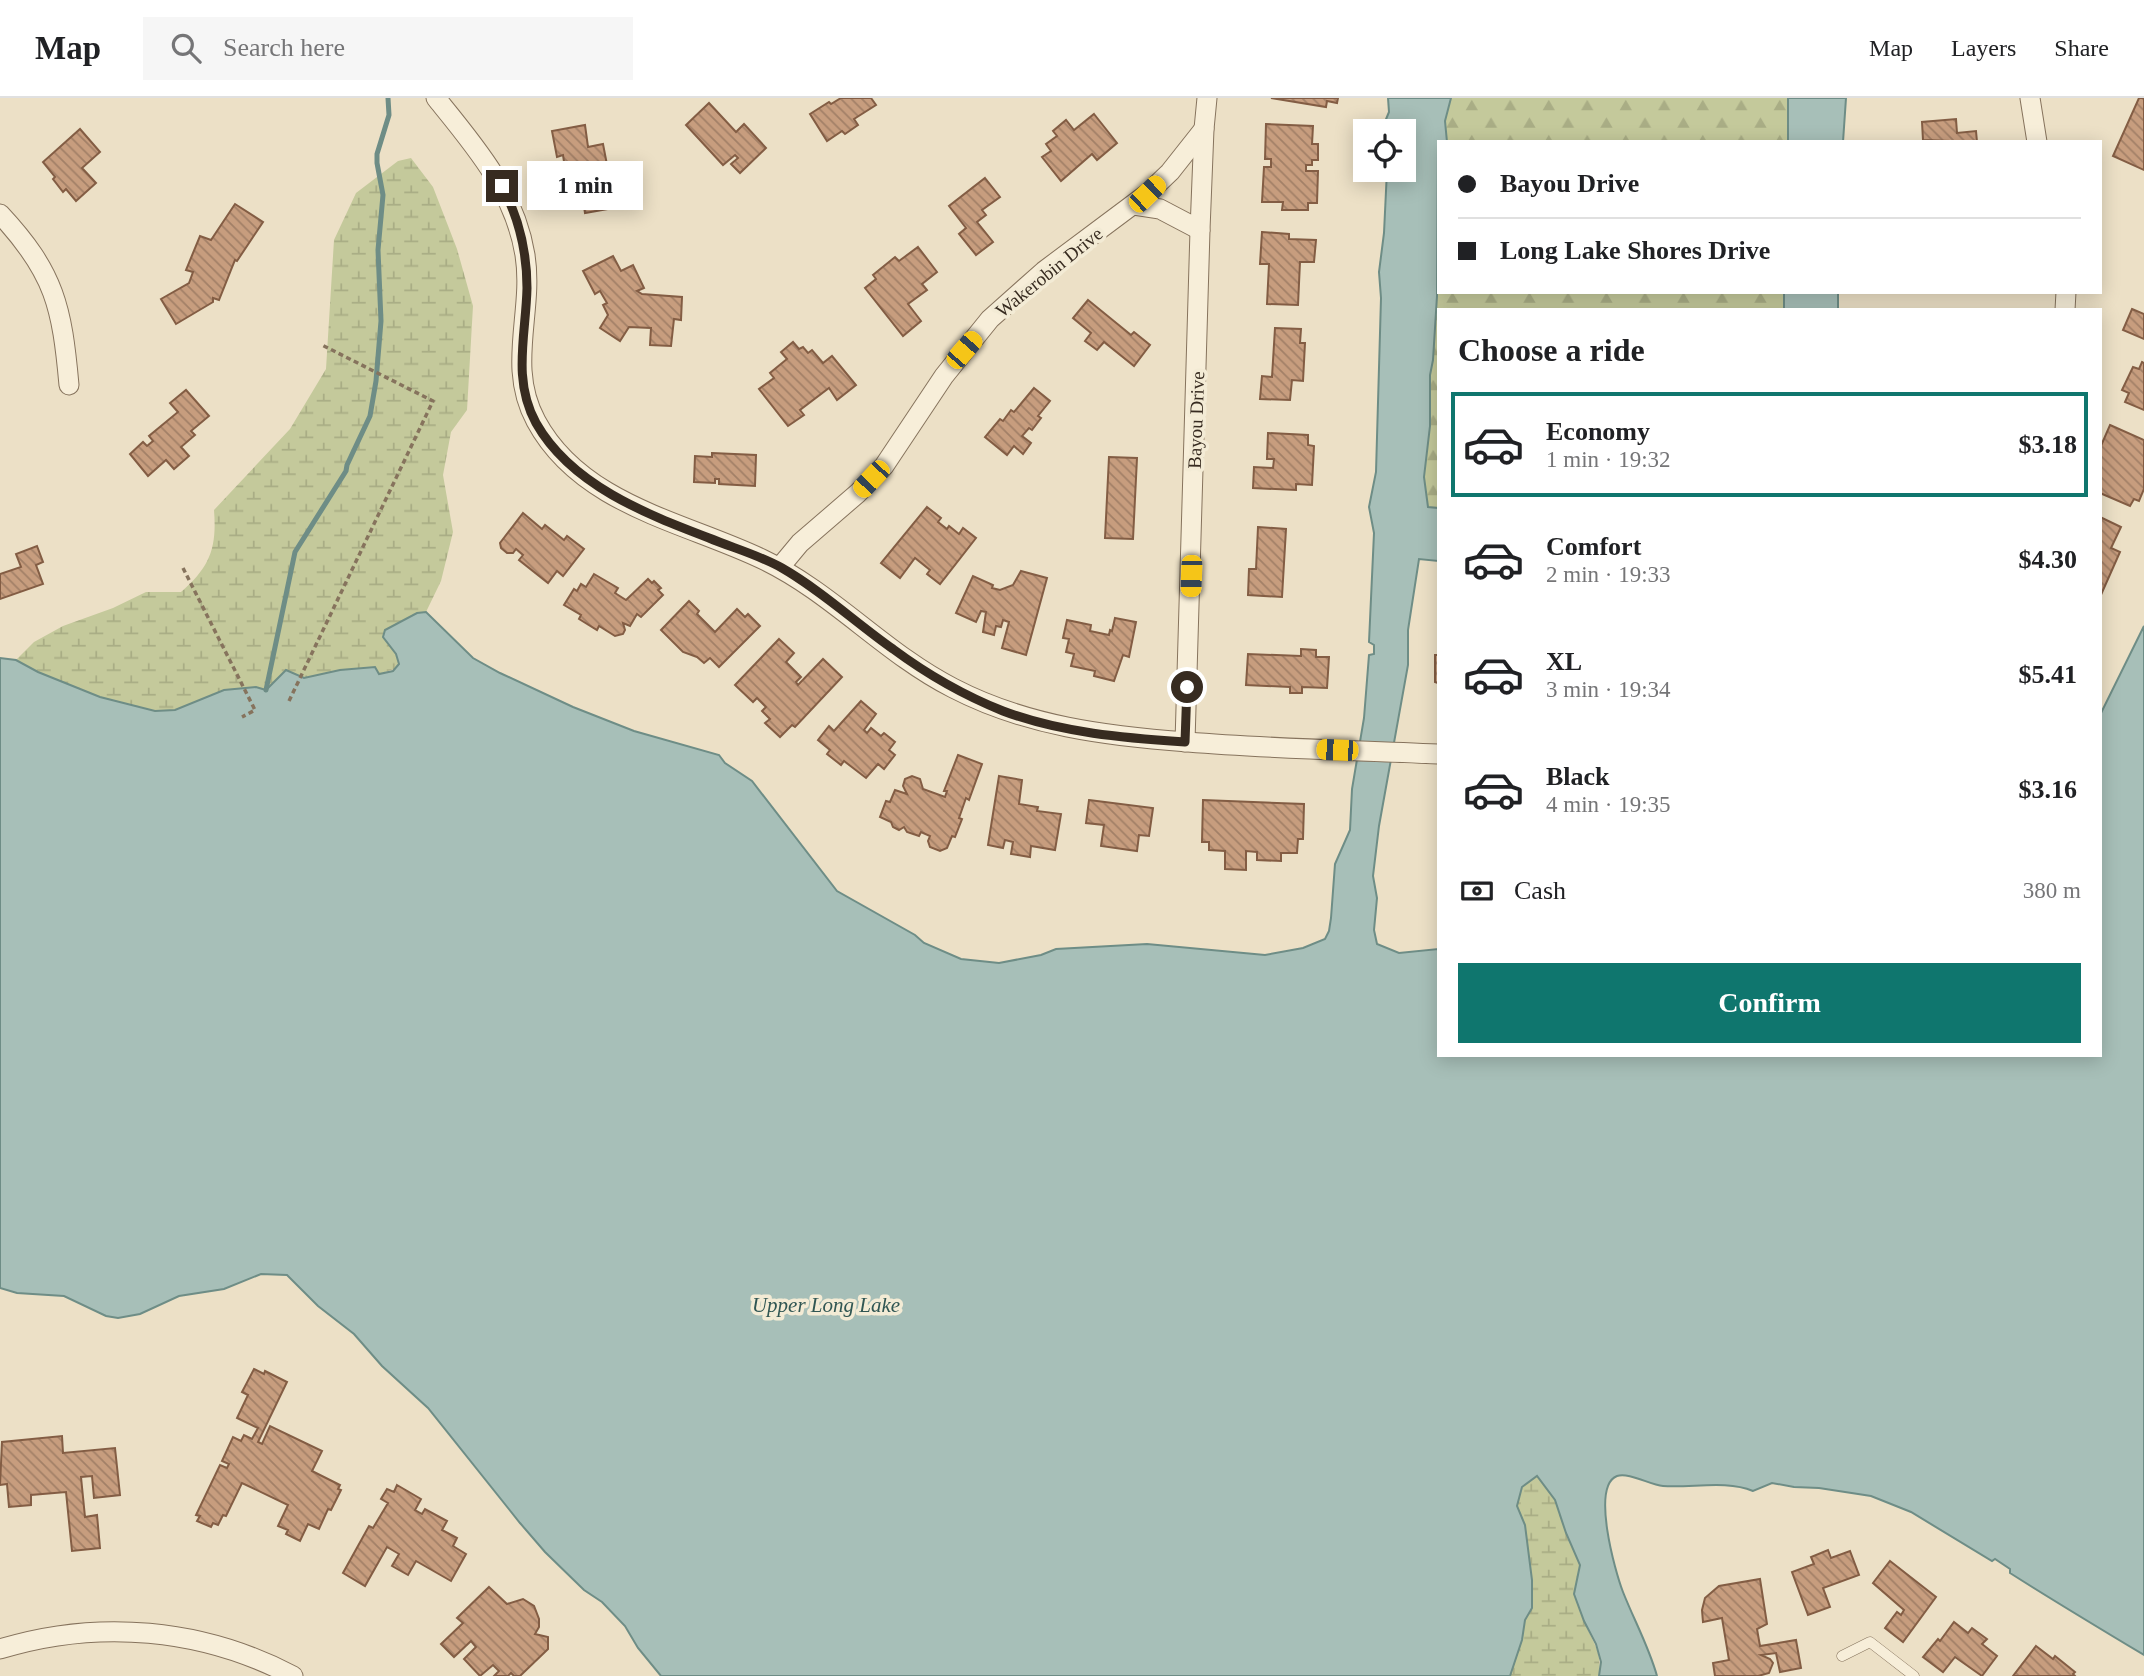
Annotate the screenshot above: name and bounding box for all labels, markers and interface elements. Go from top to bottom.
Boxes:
search box [143,17,633,80]
icon: search [167,29,205,67]
text: Map [35,30,101,66]
text: Search here [223,33,345,62]
text: Map [1869,35,1913,61]
text: Layers [1951,35,2016,61]
text: Share [2054,35,2109,61]
map controls [1353,119,1416,182]
button: locate [1353,119,1416,182]
callout: 1 min [526,162,642,210]
text: Bayou Drive [1500,169,1639,198]
route end [486,170,518,202]
car [1125,172,1170,216]
text: 1 min [557,173,613,198]
street label: Wakerobin Drive [992,223,1106,321]
text: Long Lake Shores Drive [1500,236,1770,265]
car [943,327,986,373]
text: Choose a ride [1458,332,1645,368]
street label: Bayou Drive [1184,371,1208,469]
icon: car [1462,413,1525,476]
text: Economy [1546,417,1650,446]
text: $3.18 [2019,430,2077,459]
text: 1 min · 19:32 [1546,447,1671,472]
car [849,456,894,502]
icon: car [1462,528,1525,591]
text: Comfort [1546,532,1641,561]
text: $4.30 [2019,545,2077,574]
car [1180,555,1203,597]
text: 2 min · 19:33 [1546,562,1671,587]
icon: car [1462,643,1525,706]
text: XL [1546,647,1582,676]
text: $5.41 [2019,660,2077,689]
route start [1171,671,1203,703]
text: 3 min · 19:34 [1546,677,1671,702]
car [1316,739,1359,761]
icon: car [1462,758,1525,821]
text: Black [1546,762,1610,791]
text: $3.16 [2019,775,2077,804]
text: 4 min · 19:35 [1546,792,1671,817]
icon: cash [1458,872,1496,910]
text: Cash [1514,876,1566,905]
text: 380 m [2023,878,2081,903]
button: Confirm [1458,963,2081,1043]
water label: Upper Long Lake [752,1293,900,1317]

